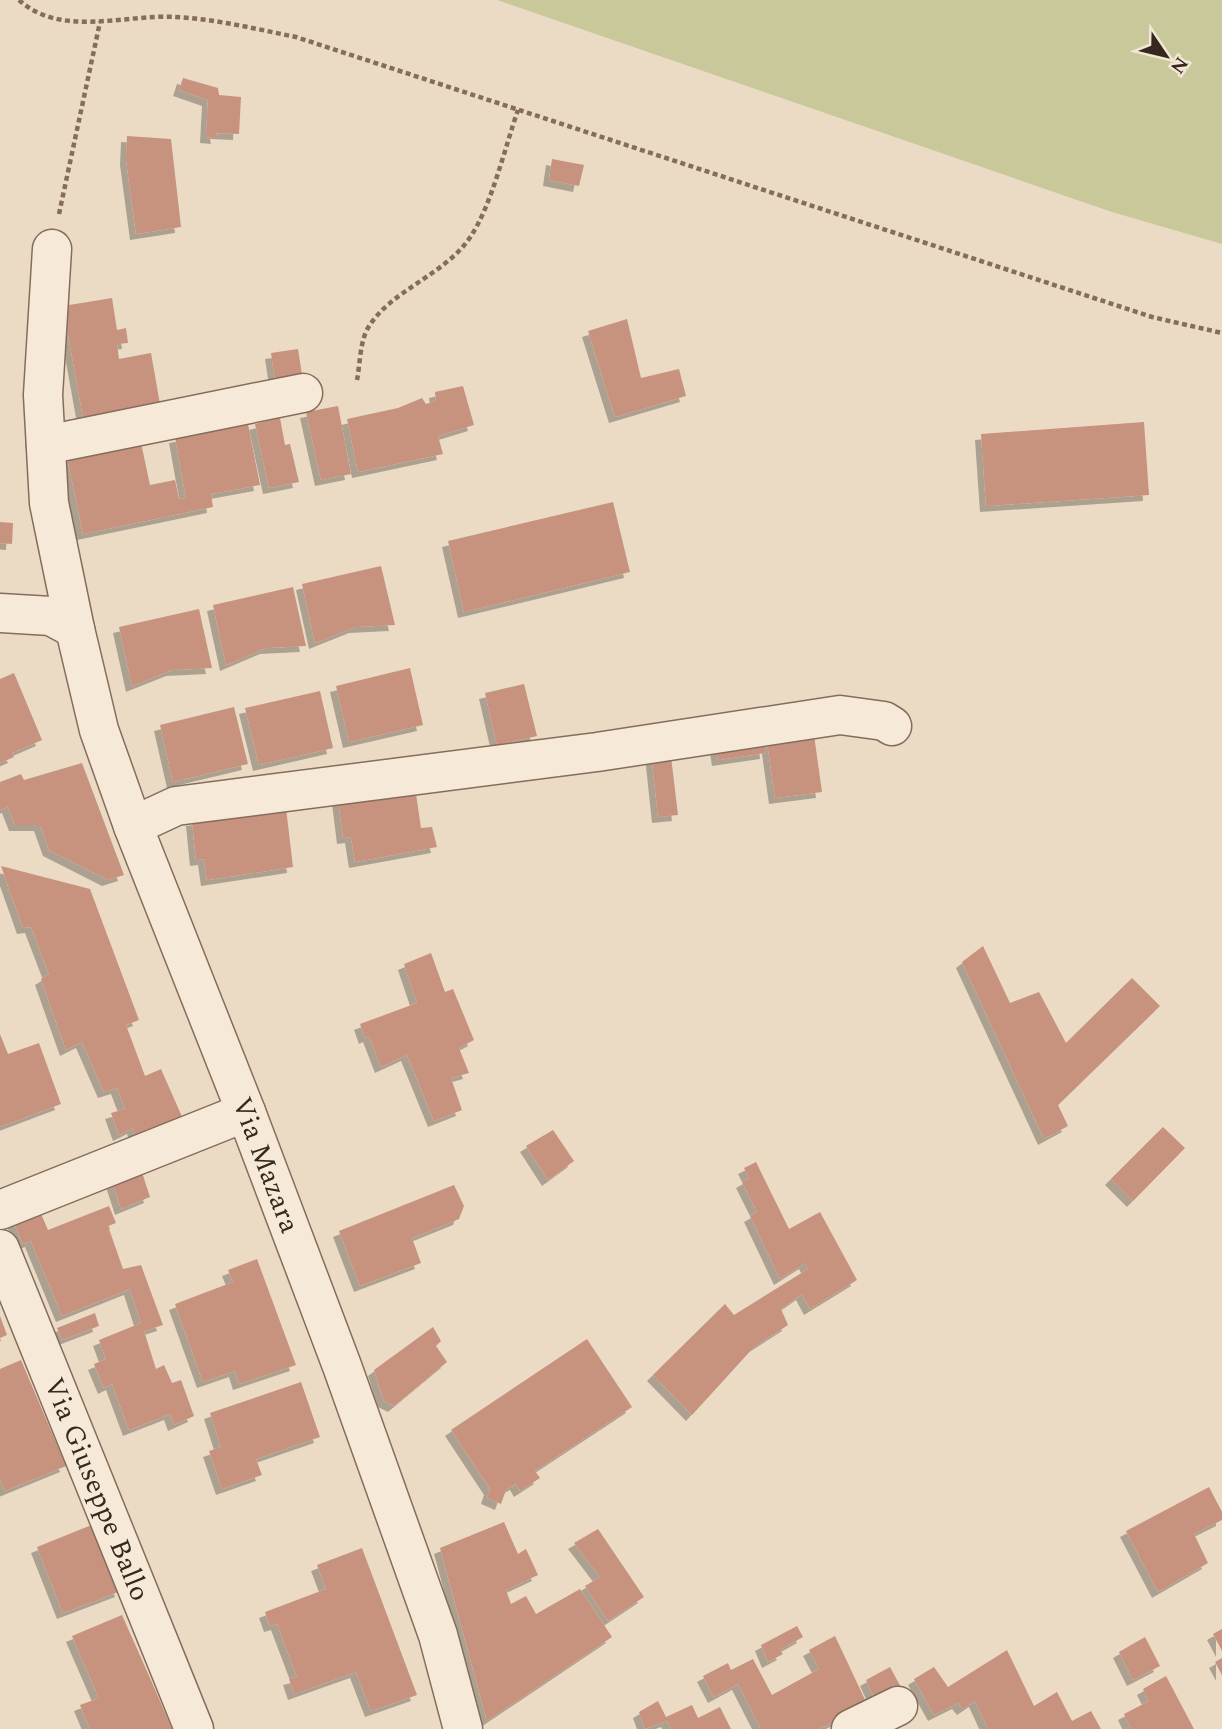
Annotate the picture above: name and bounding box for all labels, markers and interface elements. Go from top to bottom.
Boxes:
north arrow [1131,21,1201,91]
text: N [1162,50,1195,80]
street label: Via Mazara [221,1090,311,1239]
street label: Via Giuseppe Ballo [33,1371,162,1608]

